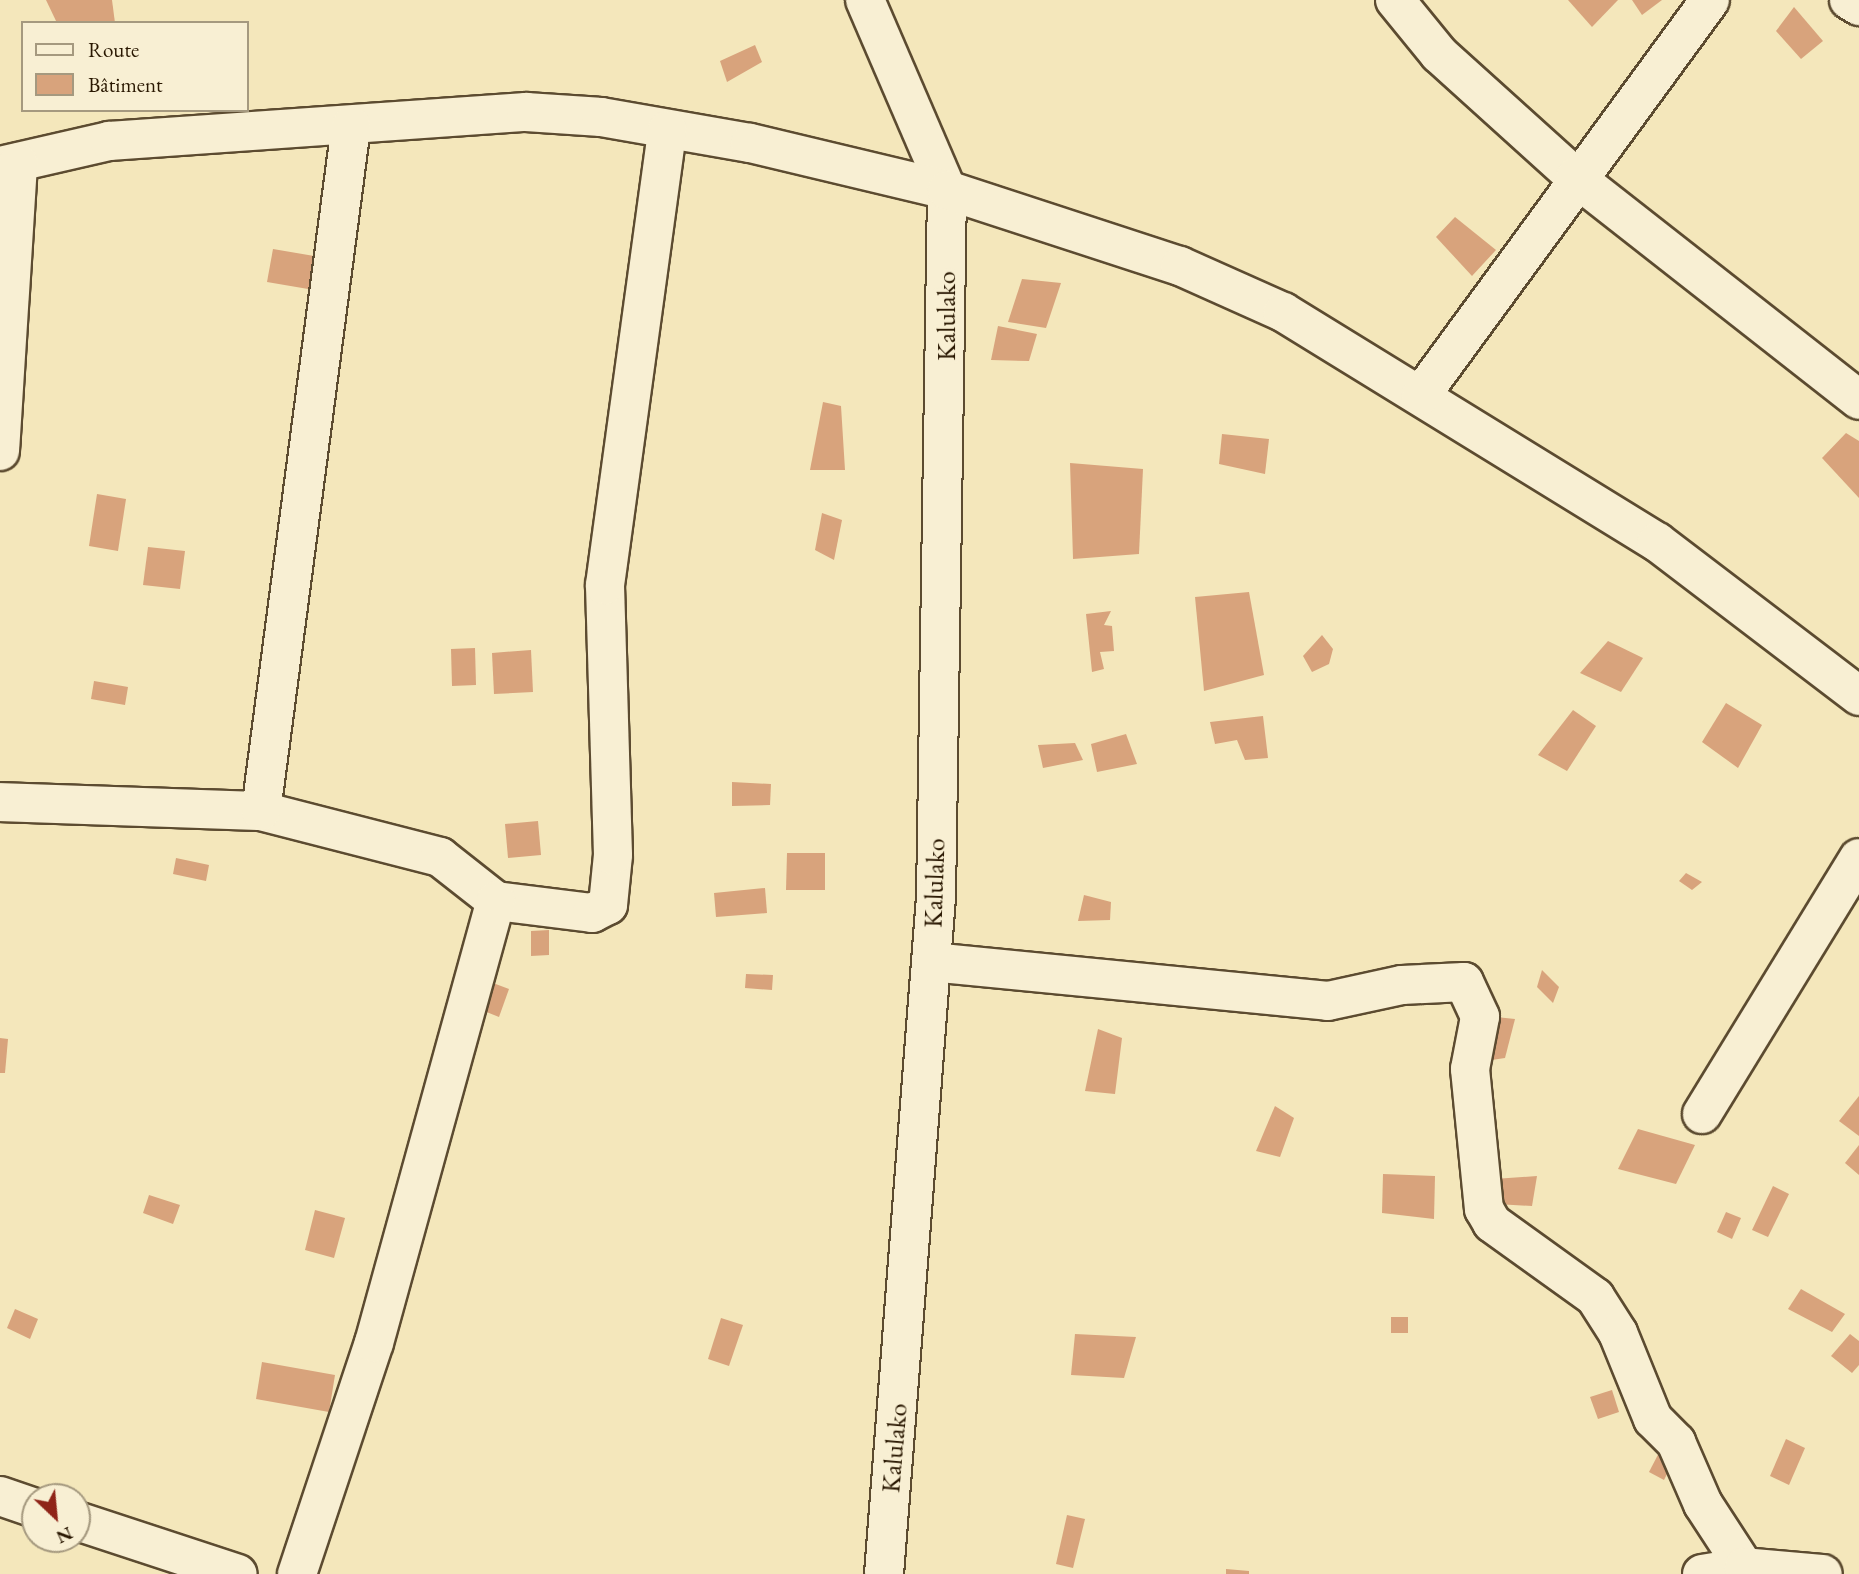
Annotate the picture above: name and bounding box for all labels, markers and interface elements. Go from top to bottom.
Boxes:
legend [21,21,248,112]
text: Route [88,36,139,63]
text: Bâtiment [88,71,163,98]
street label: Kalulako [931,271,963,361]
street label: Kalulako [918,838,952,928]
street label: Kalulako [876,1402,914,1494]
north arrow [21,1483,91,1553]
text: N [52,1521,77,1550]

